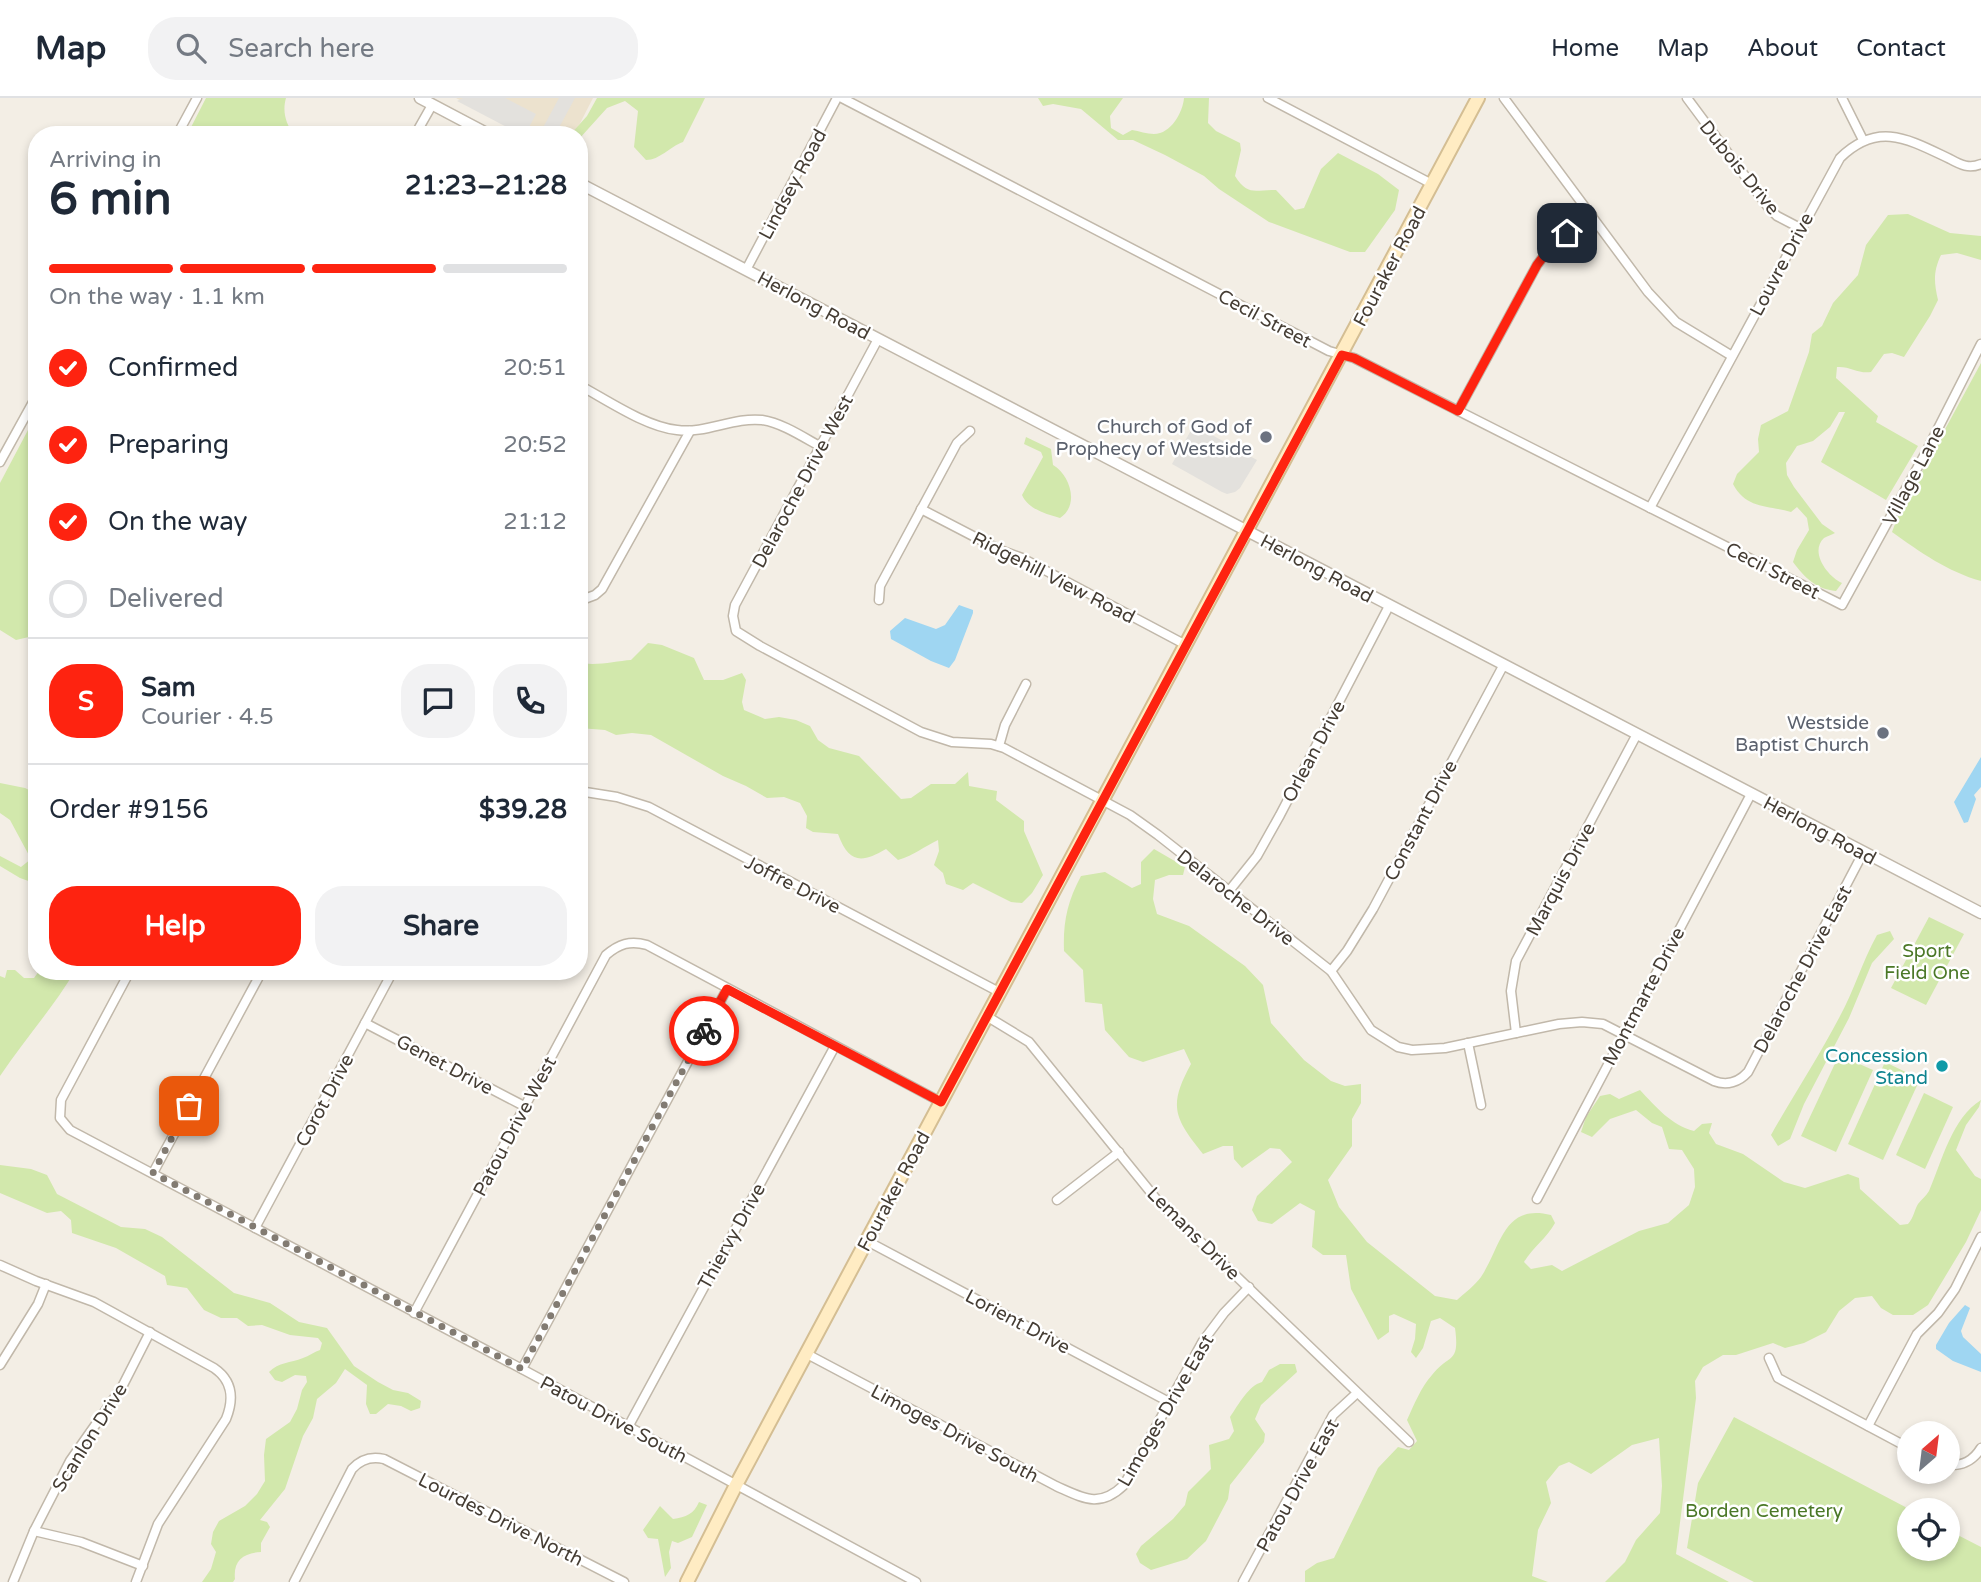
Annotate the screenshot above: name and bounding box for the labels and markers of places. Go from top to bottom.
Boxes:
pin [1537,203,1597,263]
place label: Church of God of Prophecy of Westside [1056,416,1253,460]
marker: Church of God of Prophecy of Westside [1258,429,1274,445]
place label: Westside Baptist Church [1735,712,1869,756]
marker: Westside Baptist Church [1875,725,1891,741]
place label: Concession Stand [1825,1045,1928,1089]
marker: Concession Stand [1934,1058,1950,1074]
pin [159,1076,219,1136]

